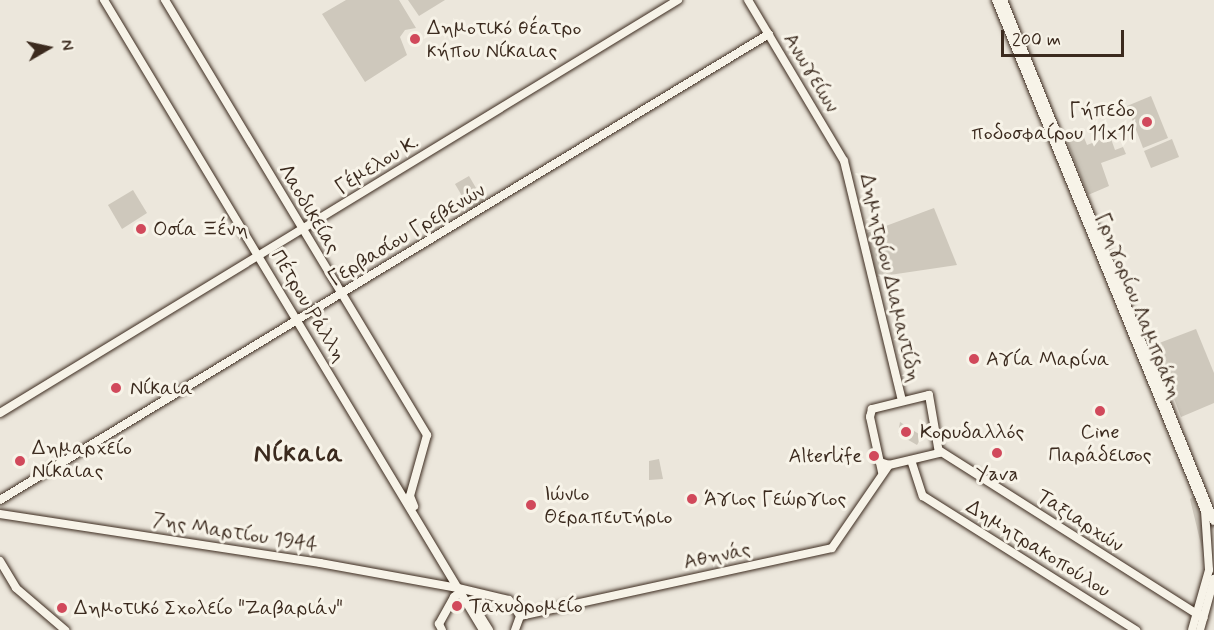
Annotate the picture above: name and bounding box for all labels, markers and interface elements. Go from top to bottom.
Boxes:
place label: Δημοτικό θέατρο κήπου Νίκαιας [427,16,582,63]
north arrow [18,18,78,78]
scale bar [1004,18,1127,56]
text: 200 m [1012,28,1061,52]
street label: Ανωγείων [778,29,844,117]
marker: Δημοτικό θέατρο κήπου Νίκαιας [408,32,422,46]
text: N [55,38,77,52]
place label: Γήπεδο ποδοσφαίρου 11x11 [972,98,1135,145]
marker: Γήπεδο ποδοσφαίρου 11x11 [1140,115,1154,129]
street label: Γέμελου Κ. [331,130,423,200]
street label: Λαοδικείας [273,160,345,258]
street label: Δημητρίου Διαμαντίδη [854,171,926,385]
street label: Γερβασίου Γρεβενών [324,179,490,291]
street label: Γρηγορίου Λαμπράκη [1090,210,1186,402]
place label: Οσία Ξένη [153,217,248,241]
marker: Οσία Ξένη [134,222,148,236]
street label: Πέτρου Ράλλη [265,246,351,366]
place label: Αγία Μαρίνα [986,347,1109,371]
marker: Αγία Μαρίνα [967,352,981,366]
place label: Νίκαια [130,376,193,400]
marker: Νίκαια [107,379,125,397]
marker: Cine Παράδεισος [1093,404,1107,418]
place label: Κορυδαλλός [920,420,1024,444]
place label: Cine Παράδεισος [1048,420,1152,467]
marker: Κορυδαλλός [897,423,915,441]
place label: Δημαρχείο Νίκαιας [32,437,132,484]
district label: Νίκαια [254,439,344,471]
place label: Alterlife [788,444,862,468]
marker: Yava [990,446,1004,460]
marker: Alterlife [867,449,881,463]
marker: Δημαρχείο Νίκαιας [13,454,27,468]
place label: Yava [976,462,1018,486]
place label: Ιώνιο Θεραπευτήριο [544,482,673,529]
street label: Ταξιαρχών [1032,484,1128,558]
place label: Άγιος Γεώργιος [704,487,846,511]
marker: Άγιος Γεώργιος [685,492,699,506]
street label: Δημητρακοπούλου [961,495,1115,603]
marker: Ιώνιο Θεραπευτήριο [522,496,540,514]
street label: 7ης Μαρτίου 1944 [151,508,319,558]
street label: Αθηνάς [681,537,753,575]
place label: Ταχυδρομείο [469,594,583,618]
place label: Δημοτικό Σχολείο "Ζαβαριάν" [74,596,343,620]
marker: Ταχυδρομείο [450,599,464,613]
marker: Δημοτικό Σχολείο "Ζαβαριάν" [55,601,69,615]

